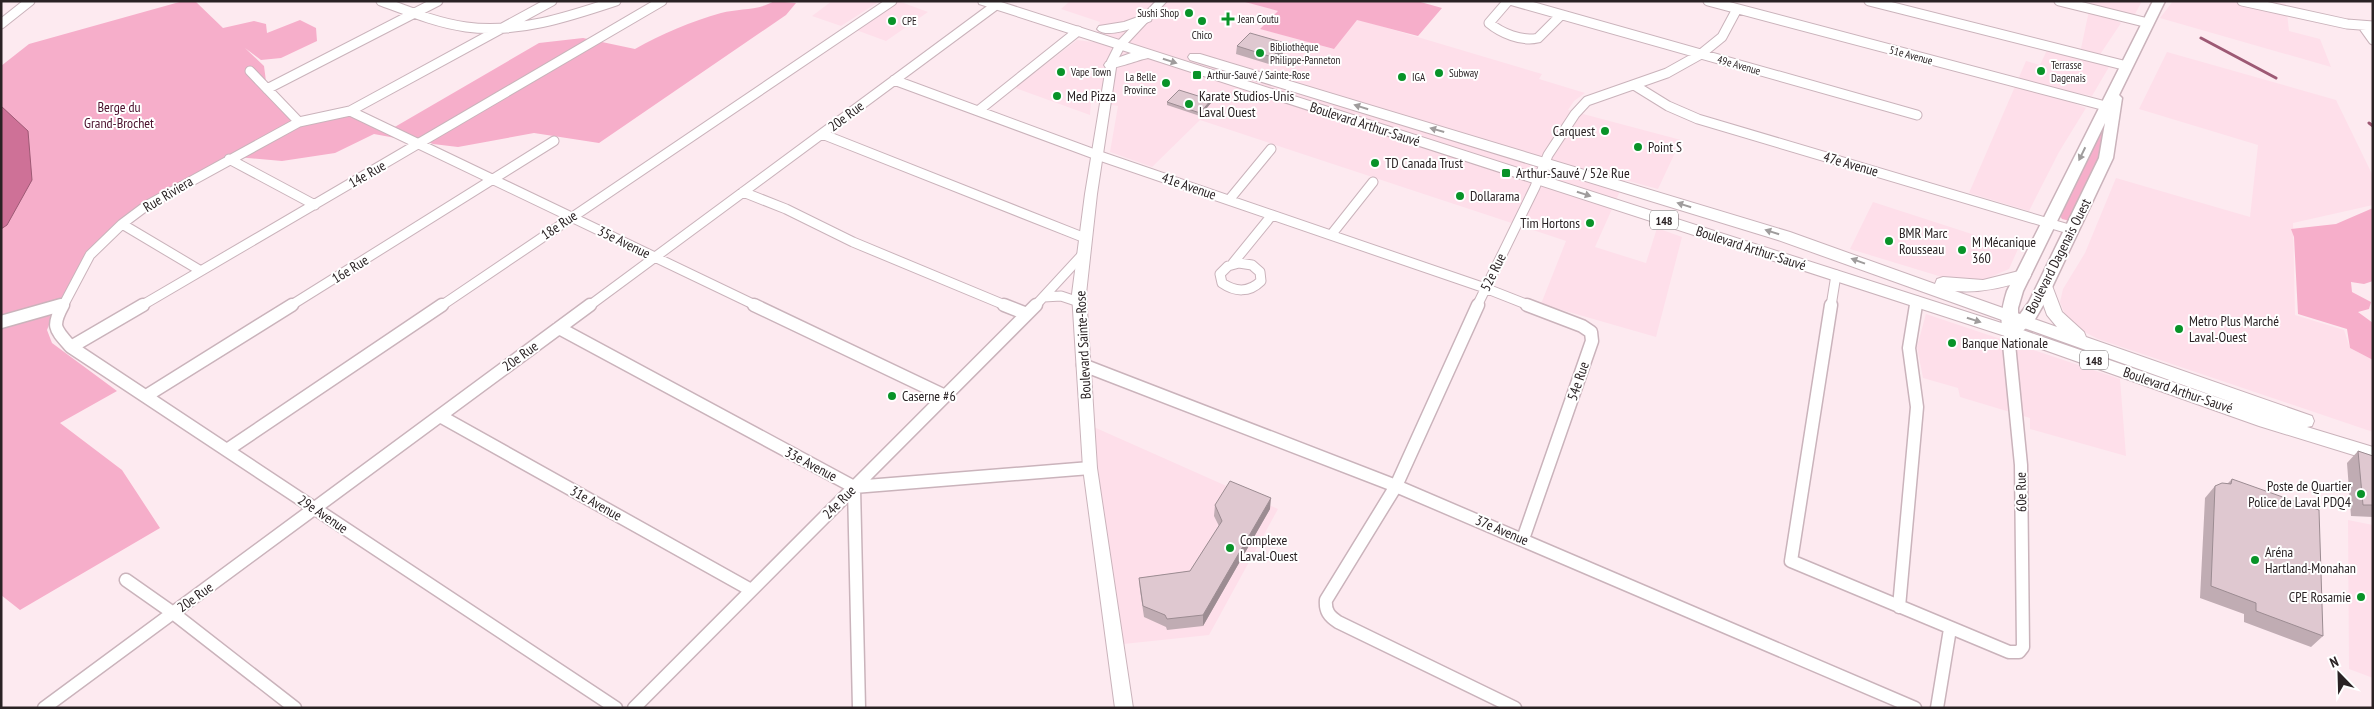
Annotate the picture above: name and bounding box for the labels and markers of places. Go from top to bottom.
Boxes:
place label: Sushi Shop [1137,6,1179,20]
marker: Sushi Shop [1183,7,1195,19]
place label: Jean Coutu [1237,12,1279,26]
marker: Jean Coutu [1222,13,1234,25]
place label: CPE [902,14,917,28]
marker: CPE [886,15,898,27]
marker: Chico [1196,15,1208,27]
place label: Chico [1192,28,1213,42]
place label: Bibliothèque Philippe-Panneton [1270,40,1340,67]
marker: Bibliothèque Philippe-Panneton [1254,47,1266,59]
place label: Terrasse Dagenais [2051,58,2086,85]
place label: Vape Town [1070,65,1111,79]
marker: Terrasse Dagenais [2035,65,2047,77]
marker: Vape Town [1055,66,1067,78]
place label: Subway [1449,66,1479,80]
marker: Subway [1433,67,1445,79]
place label: Arthur-Sauvé / Sainte-Rose [1207,68,1310,82]
marker: Arthur-Sauvé / Sainte-Rose [1191,69,1203,81]
place label: La Belle Province [1124,70,1156,97]
place label: IGA [1412,70,1426,84]
marker: IGA [1396,71,1408,83]
marker: La Belle Province [1160,77,1172,89]
place label: Med Pizza [1067,87,1116,105]
place label: Karate Studios-Unis Laval Ouest [1199,87,1294,121]
marker: Med Pizza [1051,90,1063,102]
marker: Karate Studios-Unis Laval Ouest [1183,98,1195,110]
place label: Carquest [1553,122,1595,140]
marker: Carquest [1599,125,1611,137]
place label: Point S [1648,138,1682,156]
marker: Point S [1632,141,1644,153]
place label: TD Canada Trust [1385,154,1463,172]
marker: TD Canada Trust [1369,157,1381,169]
place label: Arthur-Sauvé / 52e Rue [1516,164,1630,182]
marker: Arthur-Sauvé / 52e Rue [1500,167,1512,179]
place label: Dollarama [1470,187,1520,205]
marker: Dollarama [1454,190,1466,202]
place label: Tim Hortons [1520,214,1580,232]
marker: Tim Hortons [1584,217,1596,229]
place label: BMR Marc Rousseau [1899,224,1948,258]
place label: M Mécanique 360 [1972,233,2036,267]
marker: BMR Marc Rousseau [1883,235,1895,247]
marker: M Mécanique 360 [1956,244,1968,256]
place label: Metro Plus Marché Laval-Ouest [2189,312,2279,346]
marker: Metro Plus Marché Laval-Ouest [2173,323,2185,335]
place label: Banque Nationale [1962,334,2048,352]
marker: Banque Nationale [1946,337,1958,349]
place label: Caserne #6 [902,387,956,405]
marker: Caserne #6 [886,390,898,402]
place label: Poste de Quartier Police de Laval PDQ4 [2248,477,2352,511]
marker: Poste de Quartier Police de Laval PDQ4 [2355,488,2367,500]
place label: Complexe Laval-Ouest [1240,531,1298,565]
marker: Complexe Laval-Ouest [1224,542,1236,554]
place label: Aréna Hartland-Monahan [2265,543,2356,577]
marker: Aréna Hartland-Monahan [2249,554,2261,566]
place label: CPE Rosamie [2289,588,2351,606]
marker: CPE Rosamie [2355,591,2367,603]

